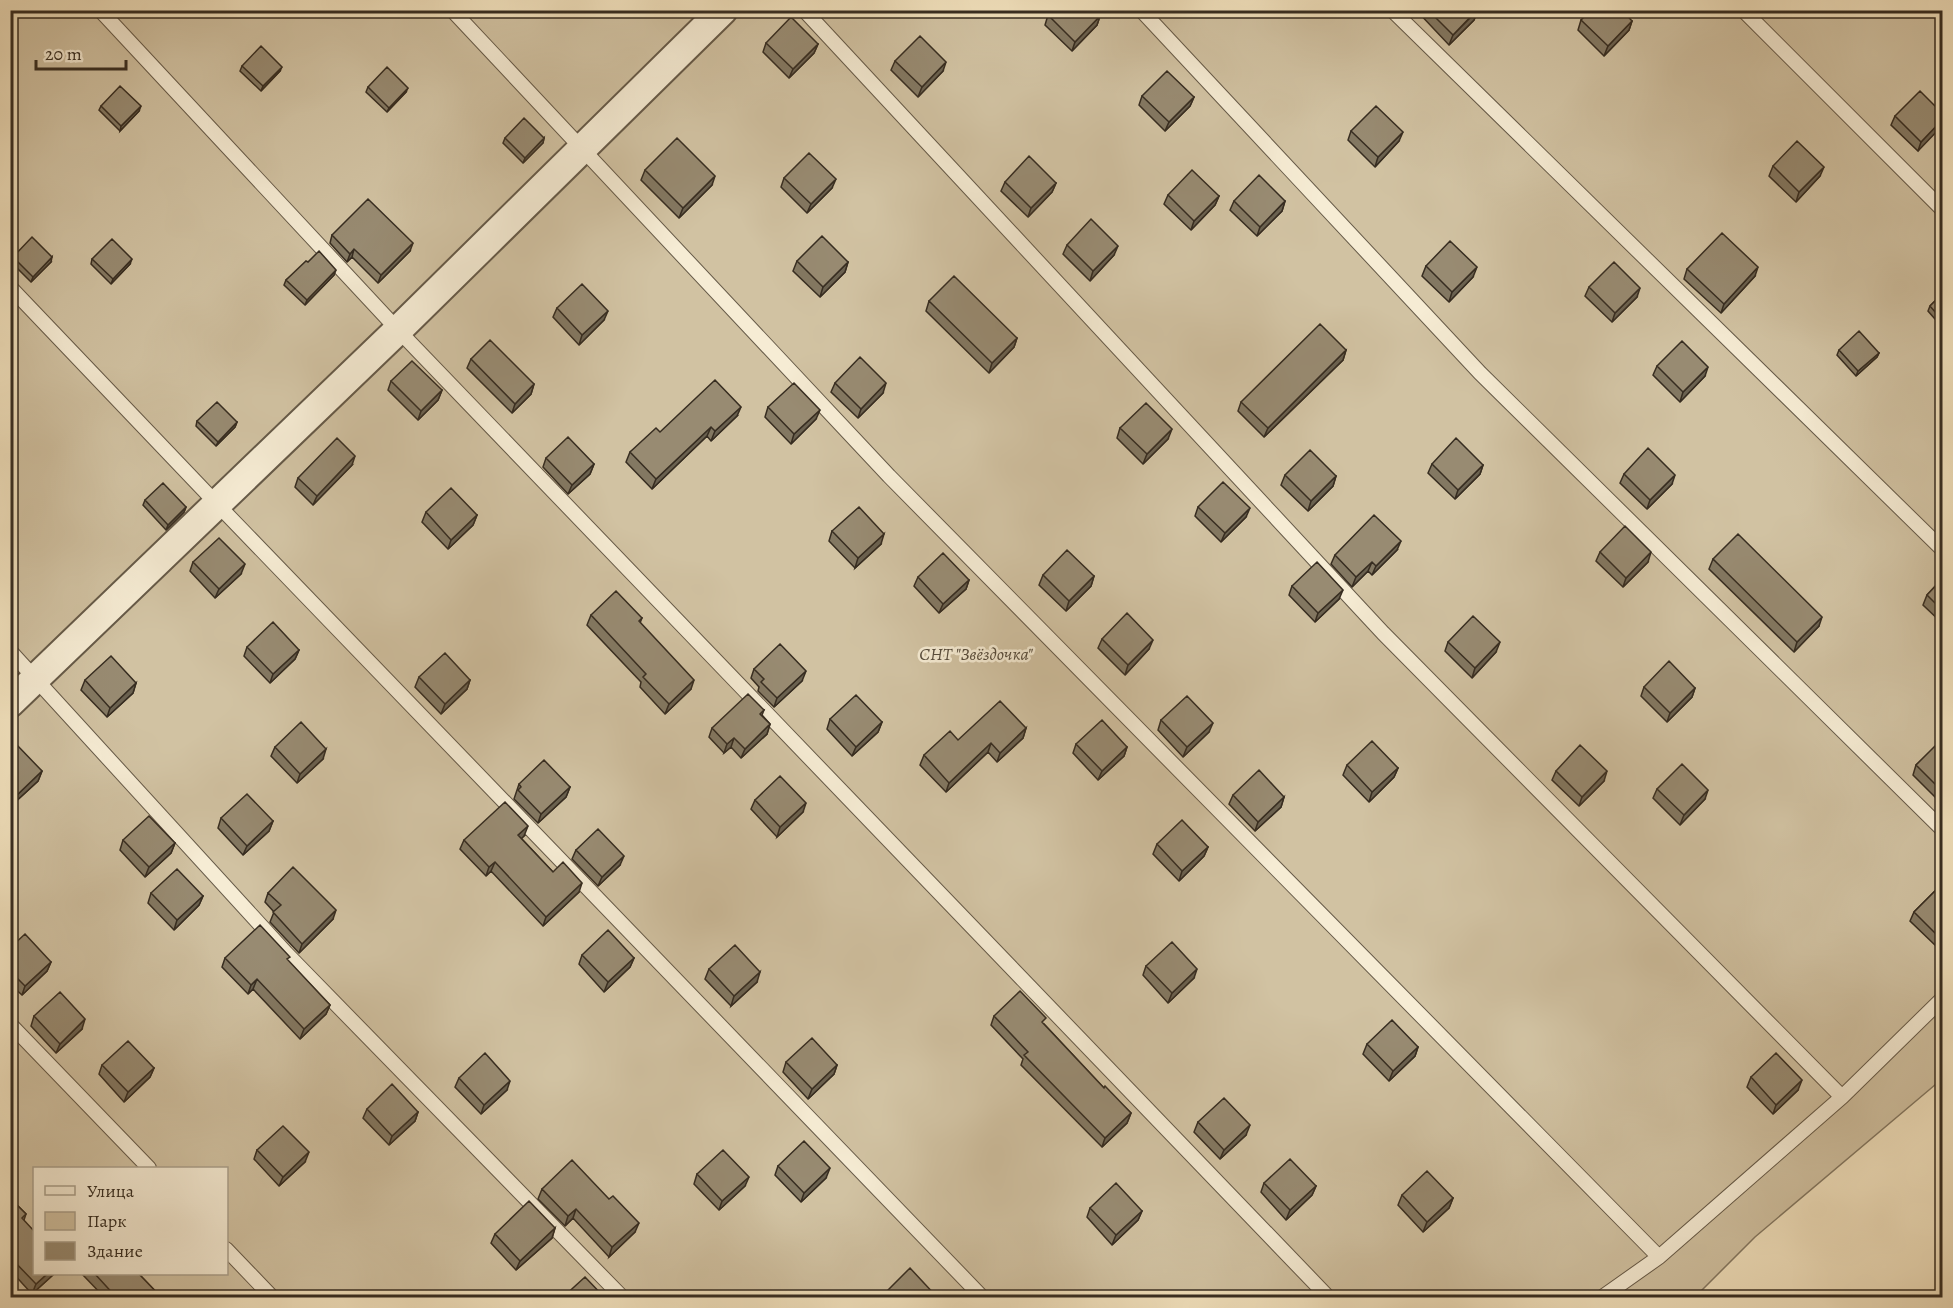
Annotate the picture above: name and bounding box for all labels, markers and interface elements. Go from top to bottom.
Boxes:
scale bar [36,33,126,71]
text: 20 m [45,42,82,66]
park label: СНТ "Звёздочка" [919,642,1033,666]
legend [33,1167,228,1275]
text: Улица [87,1179,135,1203]
text: Парк [87,1209,127,1233]
text: Здание [87,1239,143,1263]

